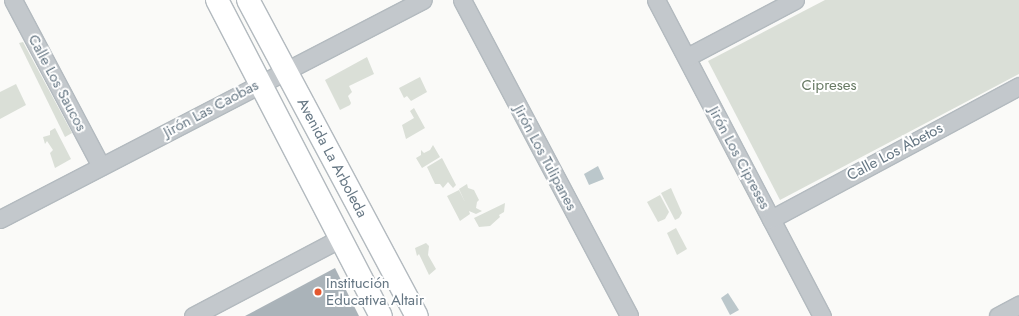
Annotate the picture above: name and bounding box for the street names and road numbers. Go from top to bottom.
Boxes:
street label: Calle Los Saucos [24,32,90,134]
street label: Jirón Las Caobas [160,76,262,142]
street label: Avenida La Arboleda [293,95,371,221]
street label: Jirón Los Tulipanes [510,102,580,214]
street label: Jirón Los Cipreses [704,104,774,212]
street label: Calle Los Abetos [844,119,946,185]

